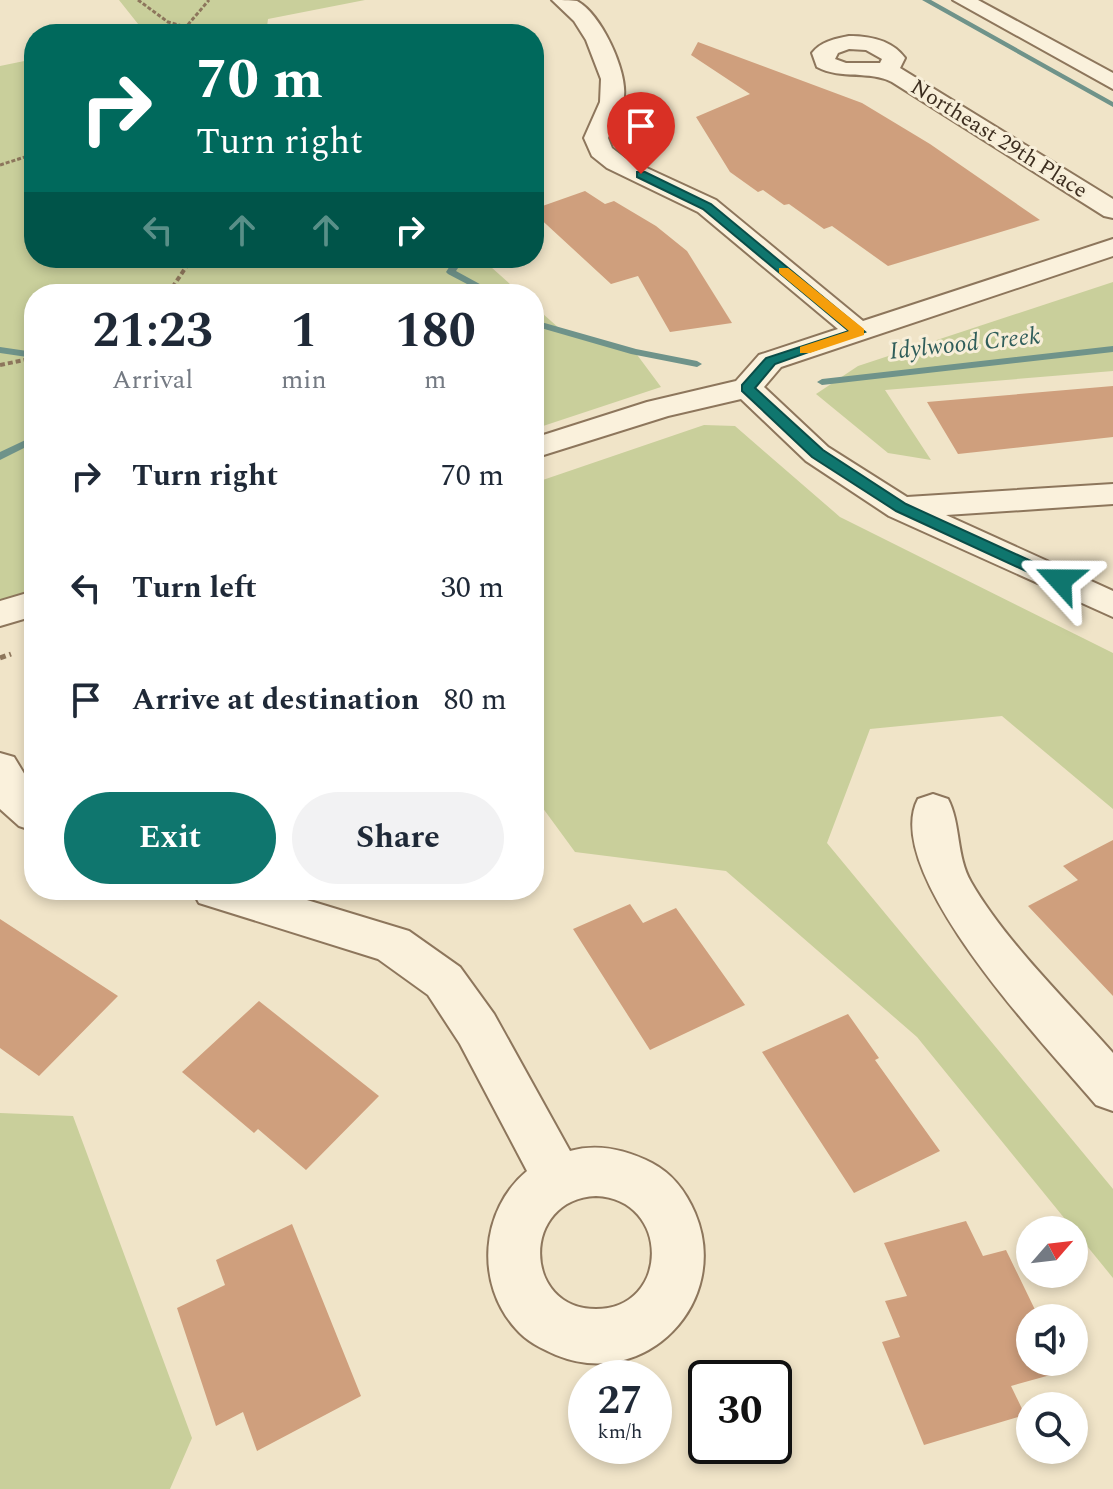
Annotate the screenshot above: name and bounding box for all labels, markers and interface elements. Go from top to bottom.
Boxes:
text: 70 m [196,38,323,123]
icon: right [64,56,168,160]
street label: Northeast 29th Place [904,71,1094,207]
pin [607,92,675,174]
icon: arrive [619,104,663,148]
text: Turn right [196,115,363,170]
icon: left [136,208,180,252]
icon: ahead [220,208,264,252]
icon: ahead [304,208,348,252]
icon: right [388,208,432,252]
text: 21:23 [92,295,213,368]
text: 1 [290,295,317,368]
text: 180 [395,295,476,368]
water label: Idylwood Creek [888,318,1042,370]
text: Arrival [112,360,193,400]
text: min [281,360,327,400]
text: m [424,360,446,400]
text: Turn right [132,453,278,499]
text: 70 m [441,453,504,499]
icon: right [64,454,108,498]
position arrow [1018,538,1102,622]
text: Turn left [132,565,257,611]
text: 30 m [441,565,504,611]
icon: left [64,566,108,610]
text: Arrive at destination [132,677,419,723]
text: 80 m [443,677,507,723]
icon: arrive [64,678,108,722]
button: Exit [64,792,276,884]
button: Share [292,792,504,884]
north arrow [1016,1216,1088,1288]
map controls [1016,1216,1088,1464]
button: sound [1016,1304,1088,1376]
speed limit sign: 30 [688,1360,792,1464]
text: 27 [598,1371,642,1432]
button: search [1016,1392,1088,1464]
text: km/h [598,1417,643,1447]

